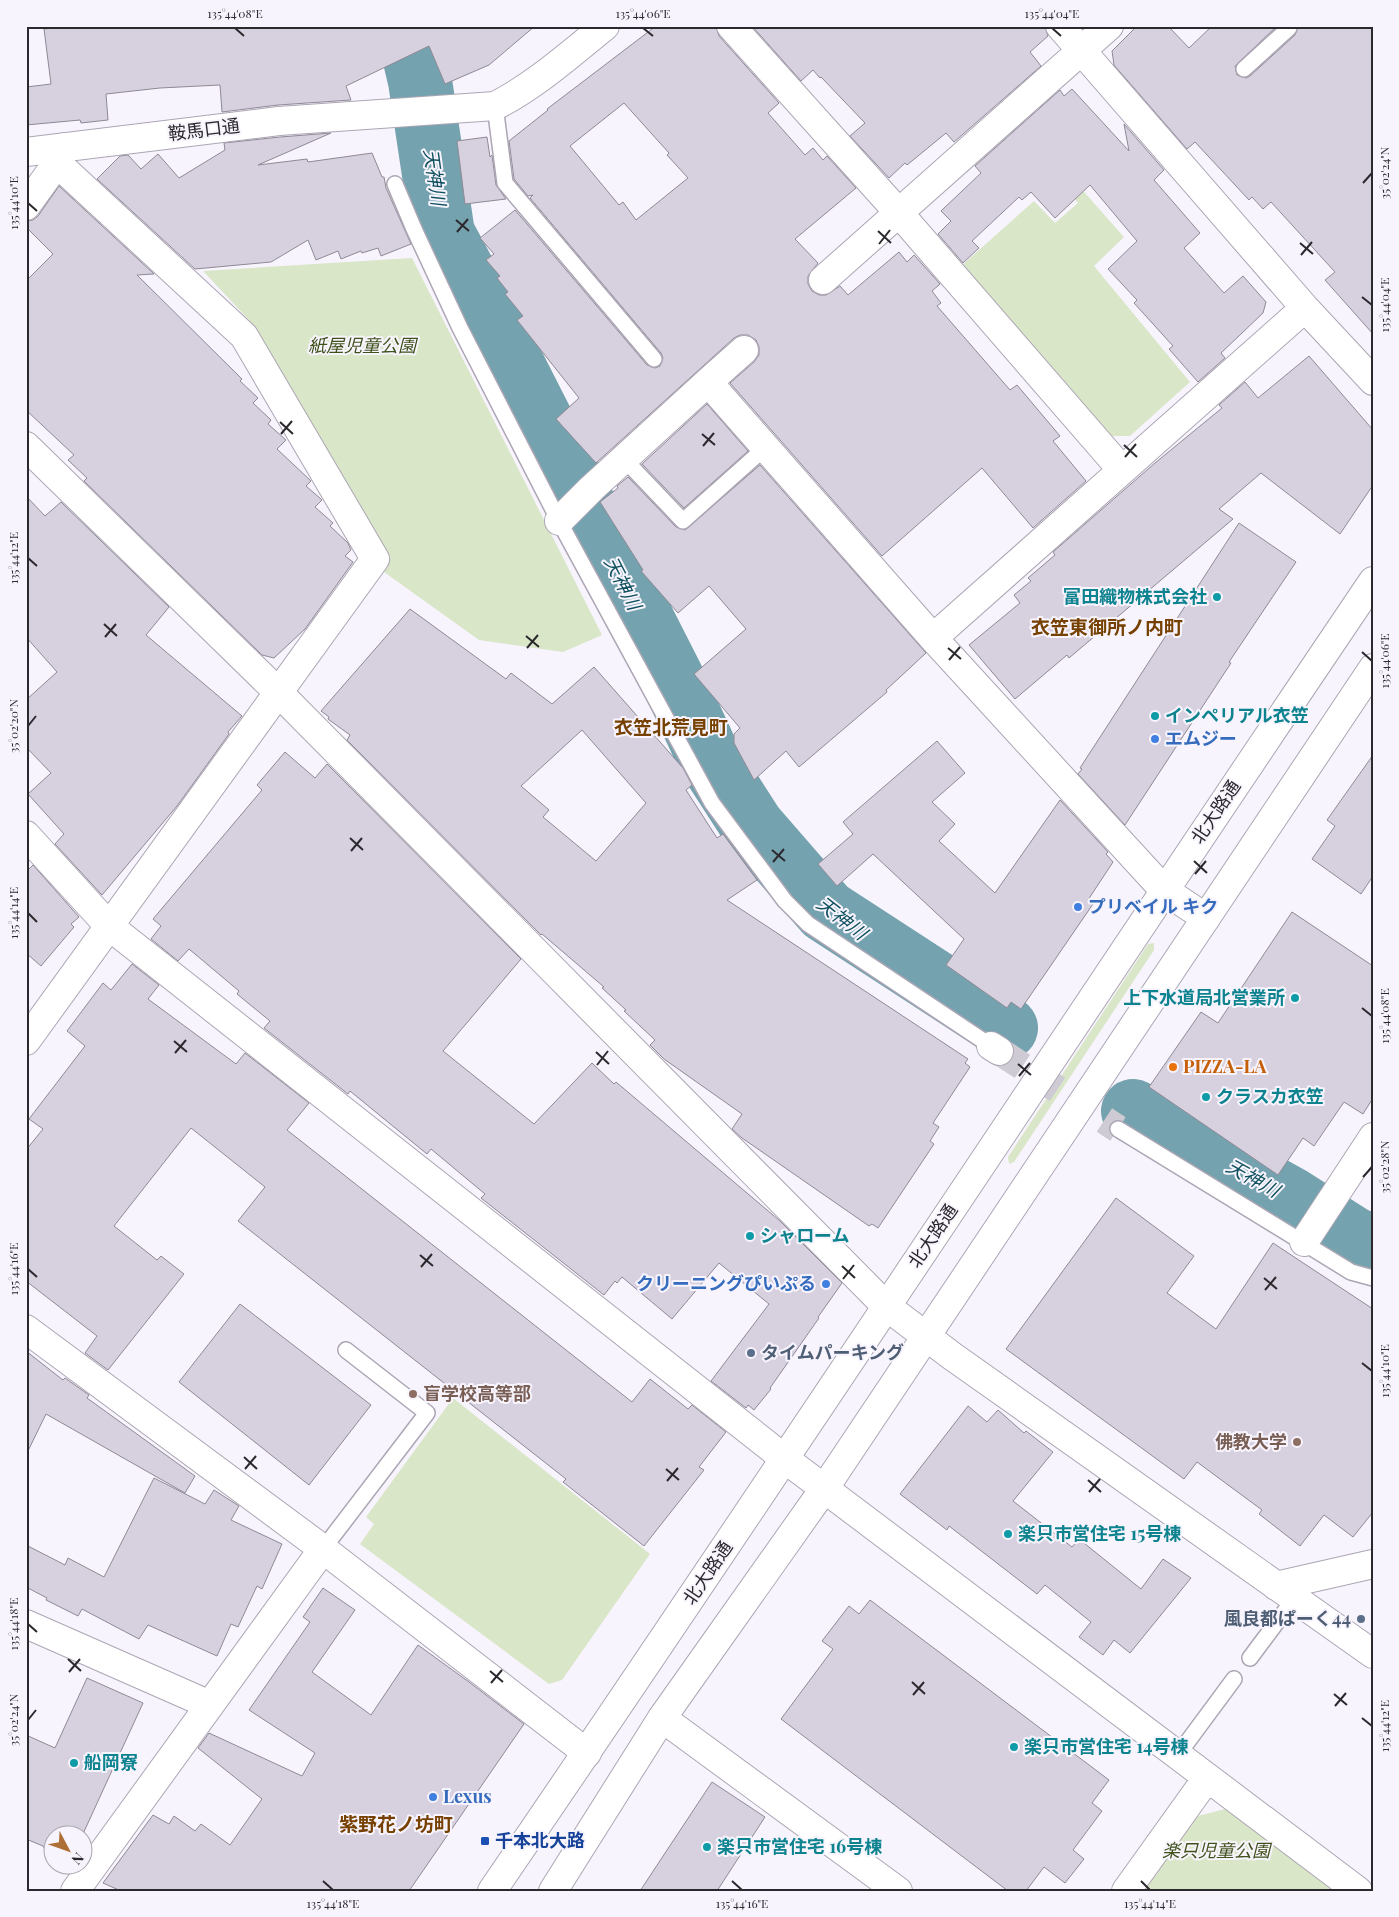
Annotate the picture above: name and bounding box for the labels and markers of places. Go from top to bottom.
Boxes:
place label: 富田織物株式会社 [1063,584,1207,608]
marker: 富田織物株式会社 [1211,591,1223,603]
place label: インペリアル衣笠 [1165,703,1309,727]
marker: インペリアル衣笠 [1149,710,1161,722]
place label: エムジー [1165,726,1237,750]
marker: エムジー [1149,733,1161,745]
place label: プリベイル キク [1088,894,1218,918]
marker: プリベイル キク [1072,901,1084,913]
place label: 上下水道局北営業所 [1123,985,1285,1009]
marker: 上下水道局北営業所 [1289,992,1301,1004]
place label: PIZZA-LA [1183,1054,1267,1078]
marker: PIZZA-LA [1167,1061,1179,1073]
place label: クラスカ衣笠 [1216,1084,1324,1108]
marker: クラスカ衣笠 [1200,1091,1212,1103]
place label: シャローム [760,1223,849,1247]
marker: シャローム [744,1230,756,1242]
place label: クリーニングぴいぷる [636,1271,816,1295]
marker: クリーニングぴいぷる [820,1278,832,1290]
place label: タイムパーキング [761,1340,904,1364]
marker: タイムパーキング [745,1347,757,1359]
place label: 盲学校高等部 [423,1381,531,1405]
marker: 盲学校高等部 [407,1388,419,1400]
place label: 佛教大学 [1215,1429,1287,1453]
marker: 佛教大学 [1291,1436,1303,1448]
place label: 楽只市営住宅 15号棟 [1018,1521,1181,1545]
marker: 楽只市営住宅 15号棟 [1002,1528,1014,1540]
place label: 風良都ぱーく44 [1224,1606,1351,1630]
marker: 風良都ぱーく44 [1355,1613,1367,1625]
place label: 楽只市営住宅 14号棟 [1024,1734,1189,1758]
marker: 楽只市営住宅 14号棟 [1008,1741,1020,1753]
place label: 船岡寮 [84,1750,138,1774]
marker: 船岡寮 [68,1757,80,1769]
place label: Lexus [443,1784,492,1808]
marker: Lexus [427,1791,439,1803]
place label: 千本北大路 [495,1828,585,1852]
place label: 楽只市営住宅 16号棟 [717,1834,882,1858]
marker: 千本北大路 [479,1835,491,1847]
marker: 楽只市営住宅 16号棟 [701,1841,713,1853]

